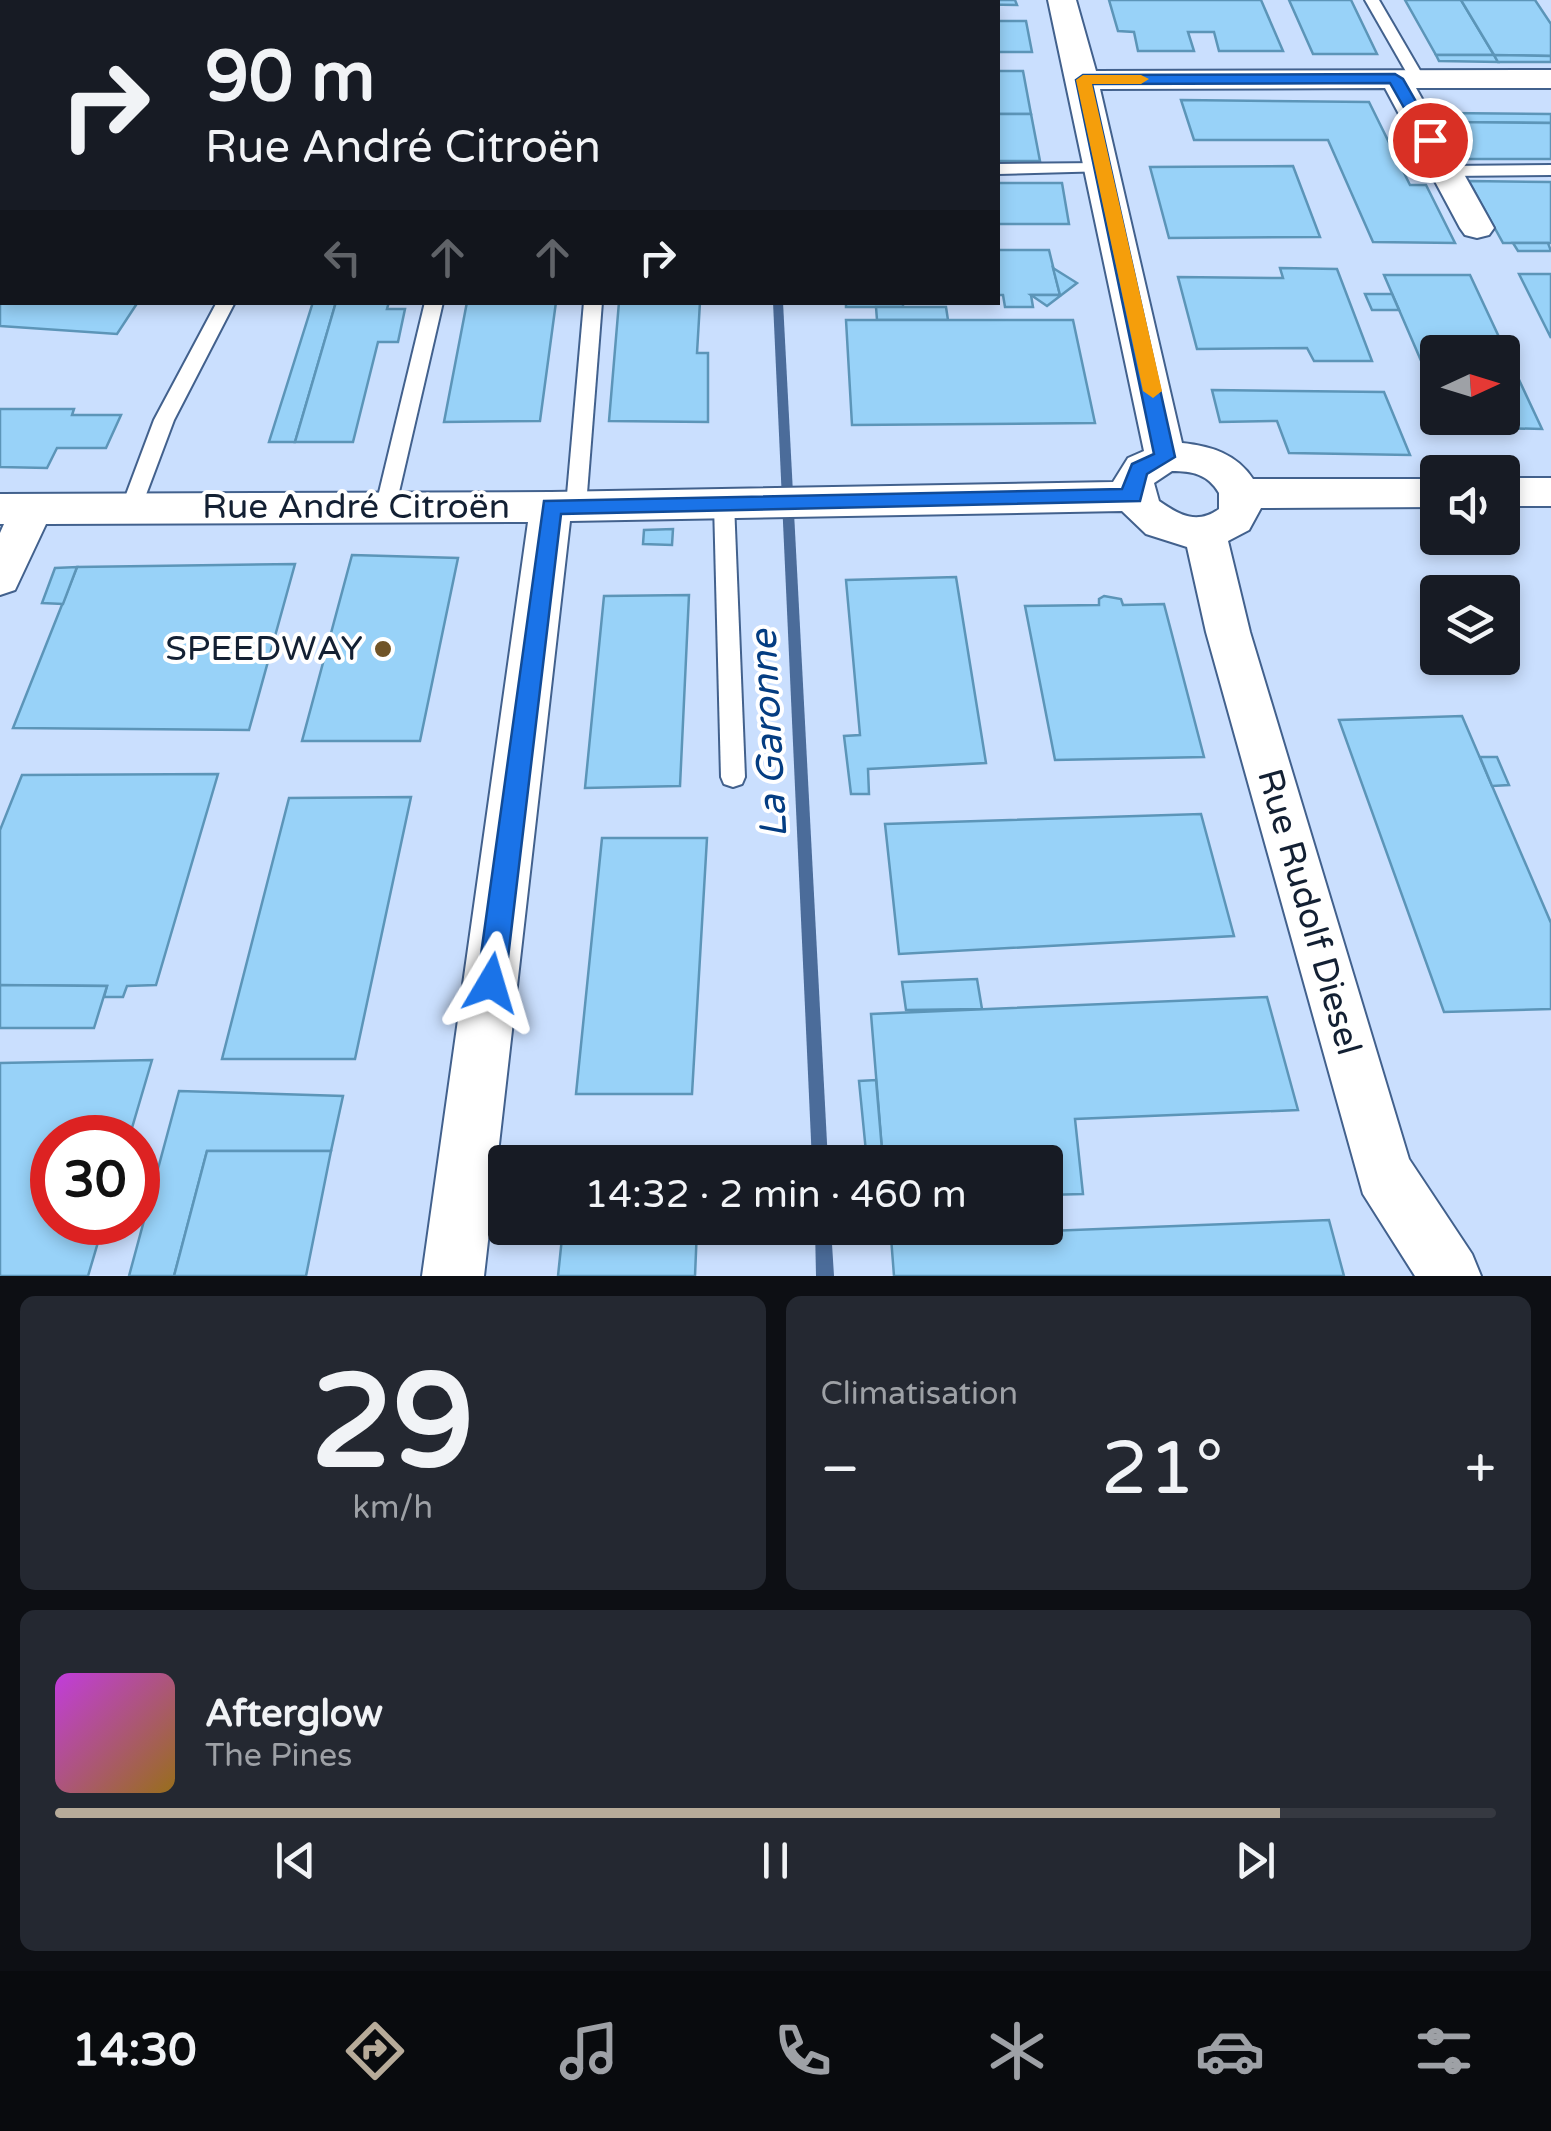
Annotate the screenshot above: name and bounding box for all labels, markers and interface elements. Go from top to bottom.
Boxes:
text: 90 m [205,36,375,120]
icon: right [40,40,170,170]
pin [1388,98,1473,183]
icon: arrive [1403,113,1458,168]
text: Rue André Citroën [205,121,601,175]
icon: left [315,230,370,285]
icon: ahead [420,230,475,285]
icon: ahead [525,230,580,285]
icon: right [630,230,685,285]
north arrow [1420,335,1520,435]
map controls [1420,335,1520,675]
button: sound [1420,455,1520,555]
street label: Rue André Citroën [202,486,510,528]
button: layers [1420,575,1520,675]
water label: La Garonne [740,626,797,839]
place label: SPEEDWAY [165,628,363,670]
marker: SPEEDWAY [372,638,394,660]
street label: Rue Rudolf Diesel [1248,764,1370,1060]
position arrow [439,931,543,1035]
speed limit sign: 30 [30,1115,160,1245]
text: 14:32 · 2 min · 460 m [584,1172,967,1218]
text: 29 [311,1346,474,1502]
text: Climatisation [821,1375,1018,1413]
text: 21° [1101,1424,1224,1514]
text: − [821,1437,860,1503]
text: + [1465,1437,1496,1503]
text: km/h [353,1489,433,1527]
text: Afterglow [205,1691,383,1737]
text: The Pines [205,1737,352,1775]
icon: previous [268,1833,323,1888]
icon: pause [748,1833,803,1888]
icon: next [1228,1833,1283,1888]
icon: directions [340,2016,410,2086]
icon: music [554,2016,624,2086]
icon: phone [768,2016,838,2086]
icon: climate [982,2016,1052,2086]
icon: car [1195,2016,1265,2086]
icon: filters [1409,2016,1479,2086]
text: 14:30 [72,2024,197,2078]

